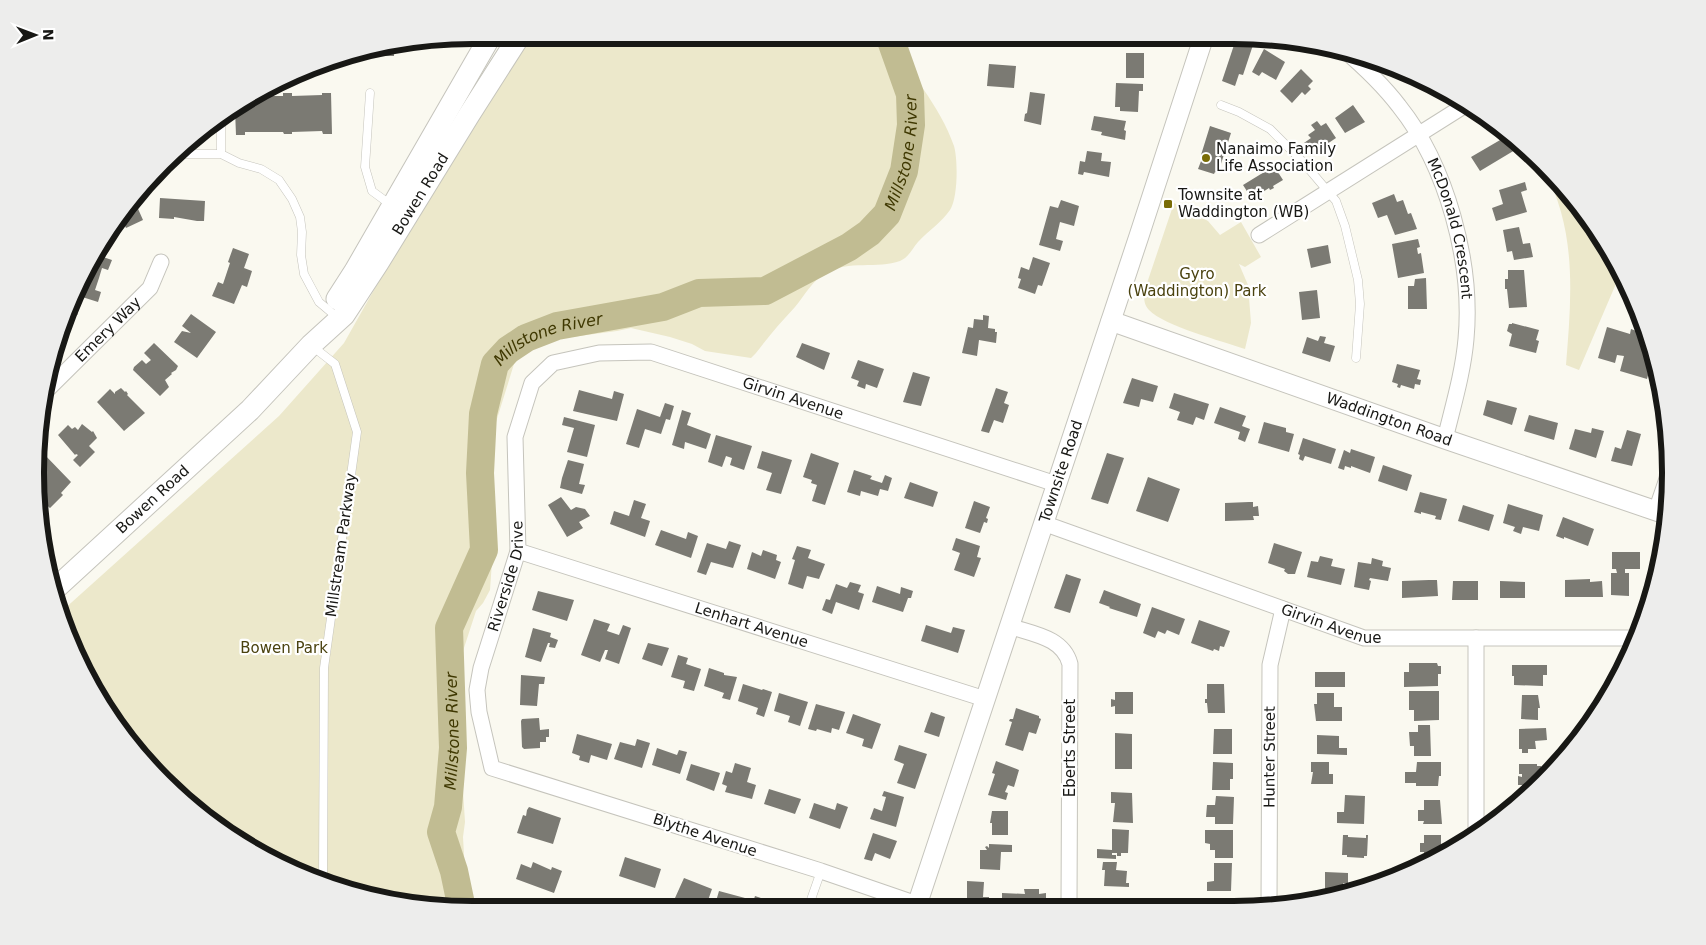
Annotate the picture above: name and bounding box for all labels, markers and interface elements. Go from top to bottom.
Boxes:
north arrow [10,10,60,60]
text: N [40,29,56,41]
water label: Millstone River [880,93,920,213]
place label: Nanaimo Family Life Association [1216,140,1336,175]
street label: Bowen Road [388,150,452,238]
marker: Nanaimo Family Life Association [1200,152,1212,164]
street label: McDonald Crescent [1423,155,1476,300]
place label: Townsite at Waddington (WB) [1177,186,1309,221]
marker: Townsite at Waddington (WB) [1162,198,1174,210]
park label: Gyro (Waddington) Park [1128,265,1267,300]
street label: Emery Way [72,293,145,366]
water label: Millstone River [489,308,605,369]
street label: Girvin Avenue [740,373,846,423]
street label: Waddington Road [1324,389,1455,450]
street label: Townsite Road [1035,418,1086,526]
street label: Bowen Road [112,461,193,537]
street label: Millstream Parkway [322,472,360,618]
street label: Riverside Drive [484,520,527,634]
street label: Lenhart Avenue [693,599,811,651]
street label: Girvin Avenue [1279,600,1382,647]
park label: Bowen Park [240,639,328,657]
water label: Millstone River [440,670,463,791]
street label: Eberts Street [1061,699,1079,797]
street label: Hunter Street [1260,706,1279,808]
street label: Blythe Avenue [651,810,759,860]

